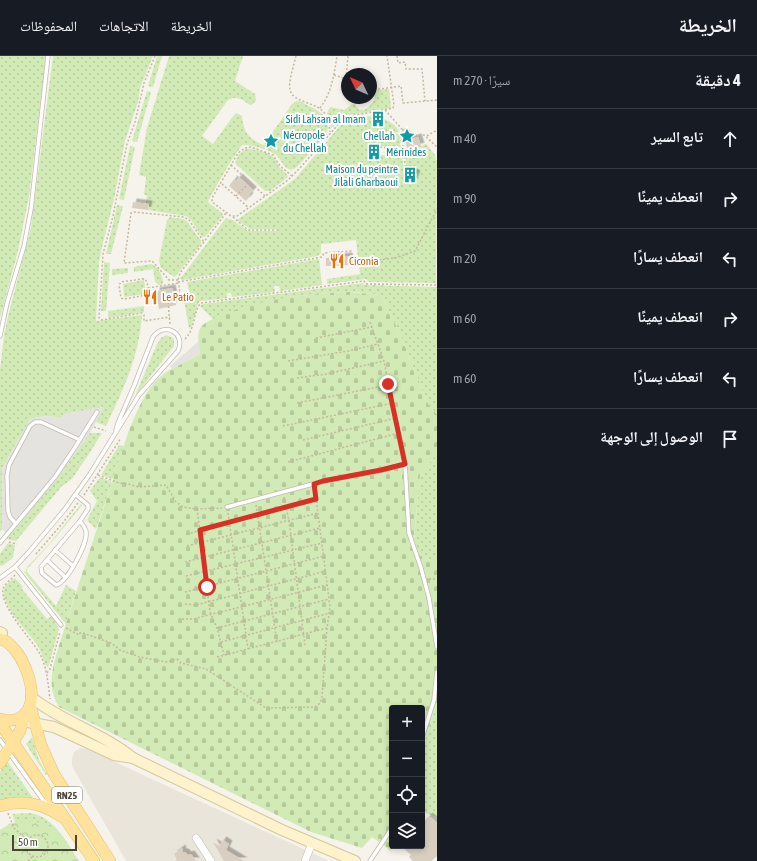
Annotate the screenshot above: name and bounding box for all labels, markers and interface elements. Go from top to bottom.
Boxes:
text: الخريطة [679,14,737,36]
text: المحفوظات [20,18,77,34]
text: الاتجاهات [99,18,149,34]
text: الخريطة [171,18,212,34]
north arrow [341,68,377,104]
text: 4 دقيقة [695,70,741,90]
text: سيرًا · 270 m [453,73,510,88]
building icon: Sidi Lahsan al Imam [369,110,387,128]
place label: Sidi Lahsan al Imam [286,113,366,125]
place icon: Chellah [398,127,416,145]
text: تابع السير [651,128,703,145]
icon: ahead [719,128,741,150]
place label: Nécropole du Chellah [283,129,327,154]
place label: Chellah [363,130,395,142]
text: 40 m [453,131,476,146]
place icon: Nécropole du Chellah [262,132,280,150]
building icon: Mérinides [365,143,383,161]
place label: Mérinides [386,146,426,158]
place label: Maison du peintre Jilali Gharbaoui [326,163,398,188]
building icon: Maison du peintre Jilali Gharbaoui [401,166,419,184]
text: انعطف يمينًا [637,188,703,205]
icon: right [719,188,741,210]
text: 90 m [453,191,476,206]
text: انعطف يسارًا [633,248,703,265]
icon: left [719,248,741,270]
text: 20 m [453,251,476,266]
restaurant icon: Ciconia [328,252,346,270]
place label: Ciconia [349,255,379,267]
restaurant icon: Le Patio [141,288,159,306]
place label: Le Patio [162,291,194,303]
text: انعطف يمينًا [637,308,703,325]
icon: right [719,308,741,330]
text: 60 m [453,311,476,326]
text: انعطف يسارًا [633,368,703,385]
icon: left [719,368,741,390]
text: 60 m [453,371,476,386]
route end [379,375,397,393]
text: الوصول إلى الوجهة [600,428,703,445]
icon: arrive [719,428,741,450]
route start [198,578,216,596]
map controls [389,705,425,849]
button: + [389,705,425,741]
button: − [389,741,425,777]
button: locate [389,777,425,813]
road number: RN25 [52,787,82,803]
button: layers [389,813,425,849]
scale bar [12,833,77,852]
text: 50 m [18,836,38,848]

